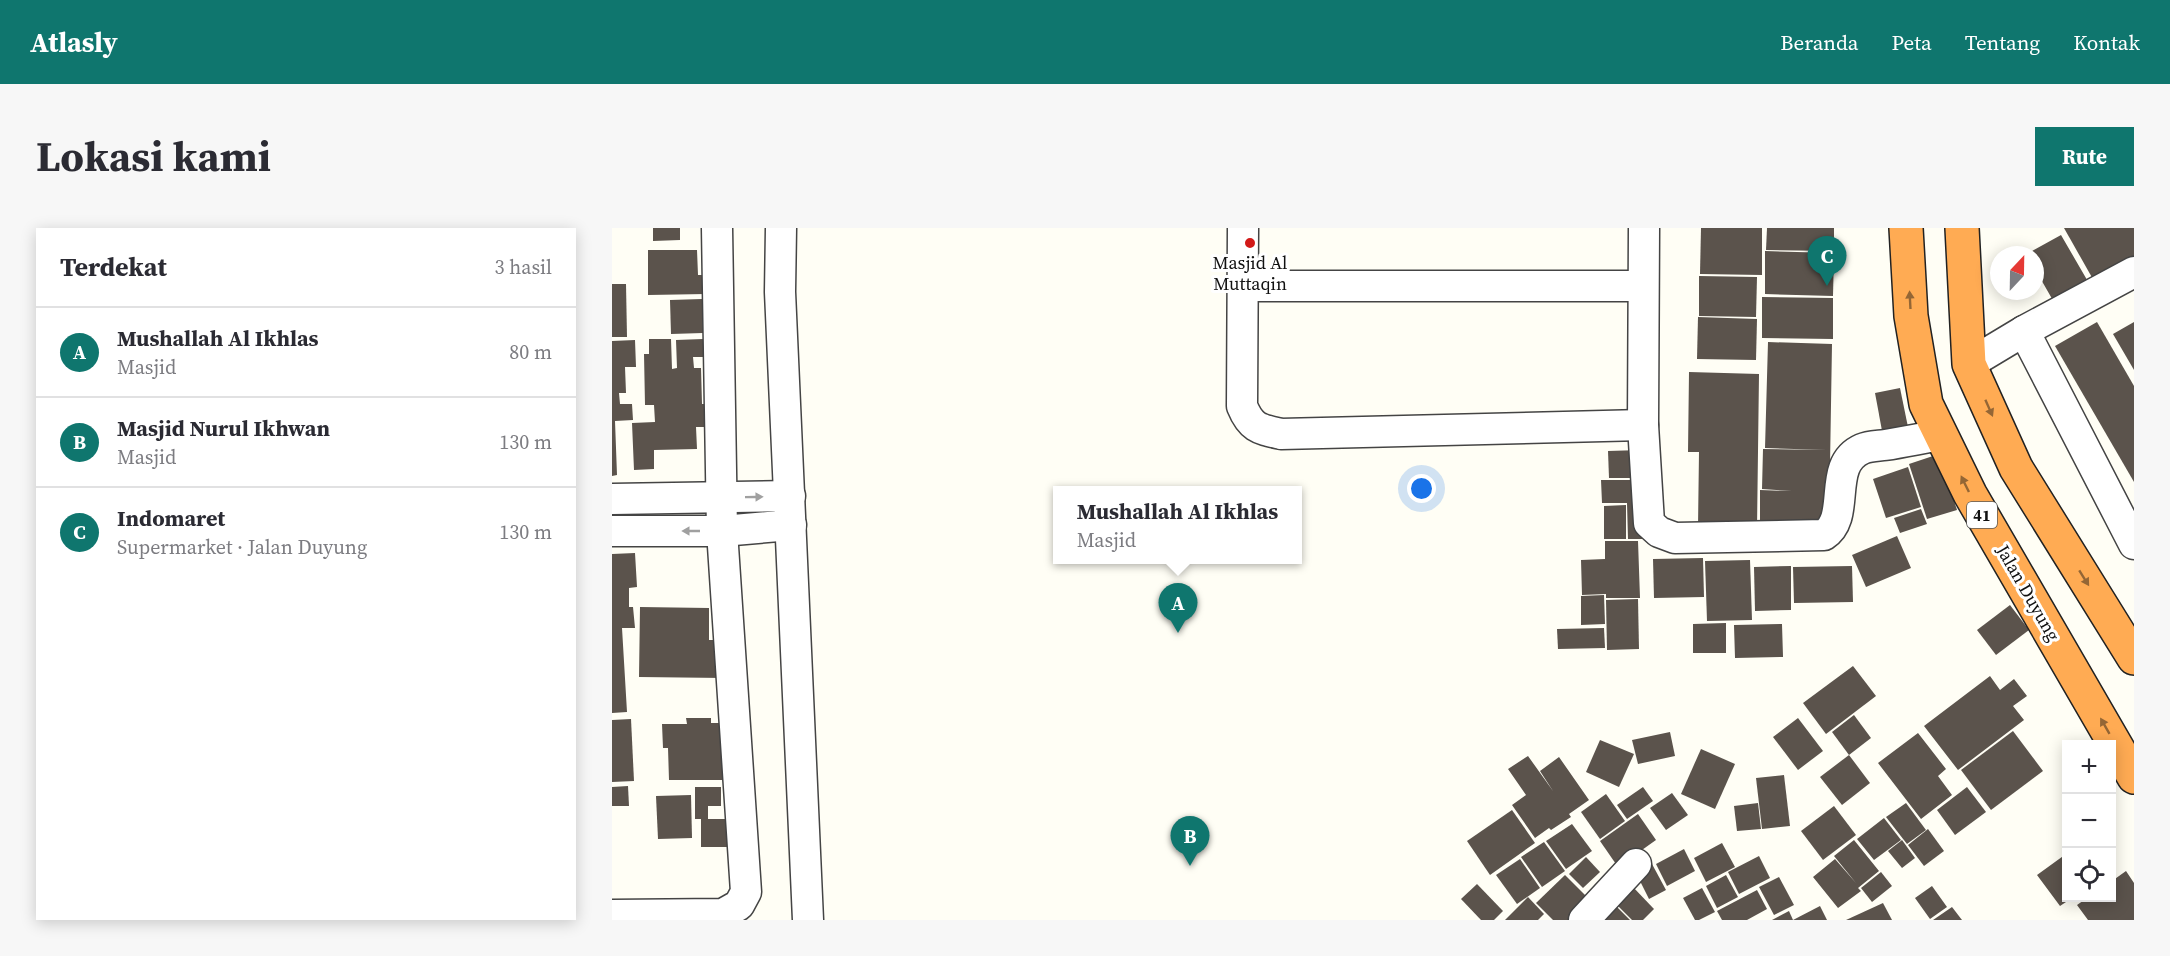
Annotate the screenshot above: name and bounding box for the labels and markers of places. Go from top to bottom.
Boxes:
marker: Masjid Al Muttaqin [1243,236,1257,250]
pin: C [1808,236,1846,286]
place label: Masjid Al Muttaqin [1213,250,1287,296]
pin: A [1158,584,1198,633]
pin: B [1170,816,1210,866]

